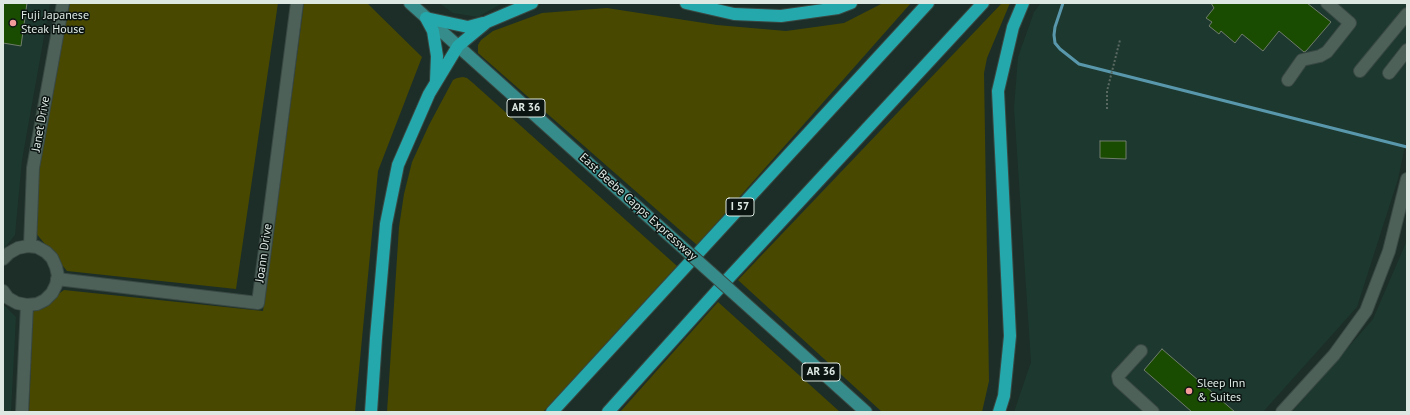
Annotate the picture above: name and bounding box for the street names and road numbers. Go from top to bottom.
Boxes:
street label: Janet Drive [29,95,53,153]
road number: AR 36 [507,99,545,117]
street label: East Beebe Capps Expressway [576,150,700,264]
road number: I 57 [726,198,754,216]
street label: Joann Drive [253,223,275,283]
road number: AR 36 [802,363,840,381]

